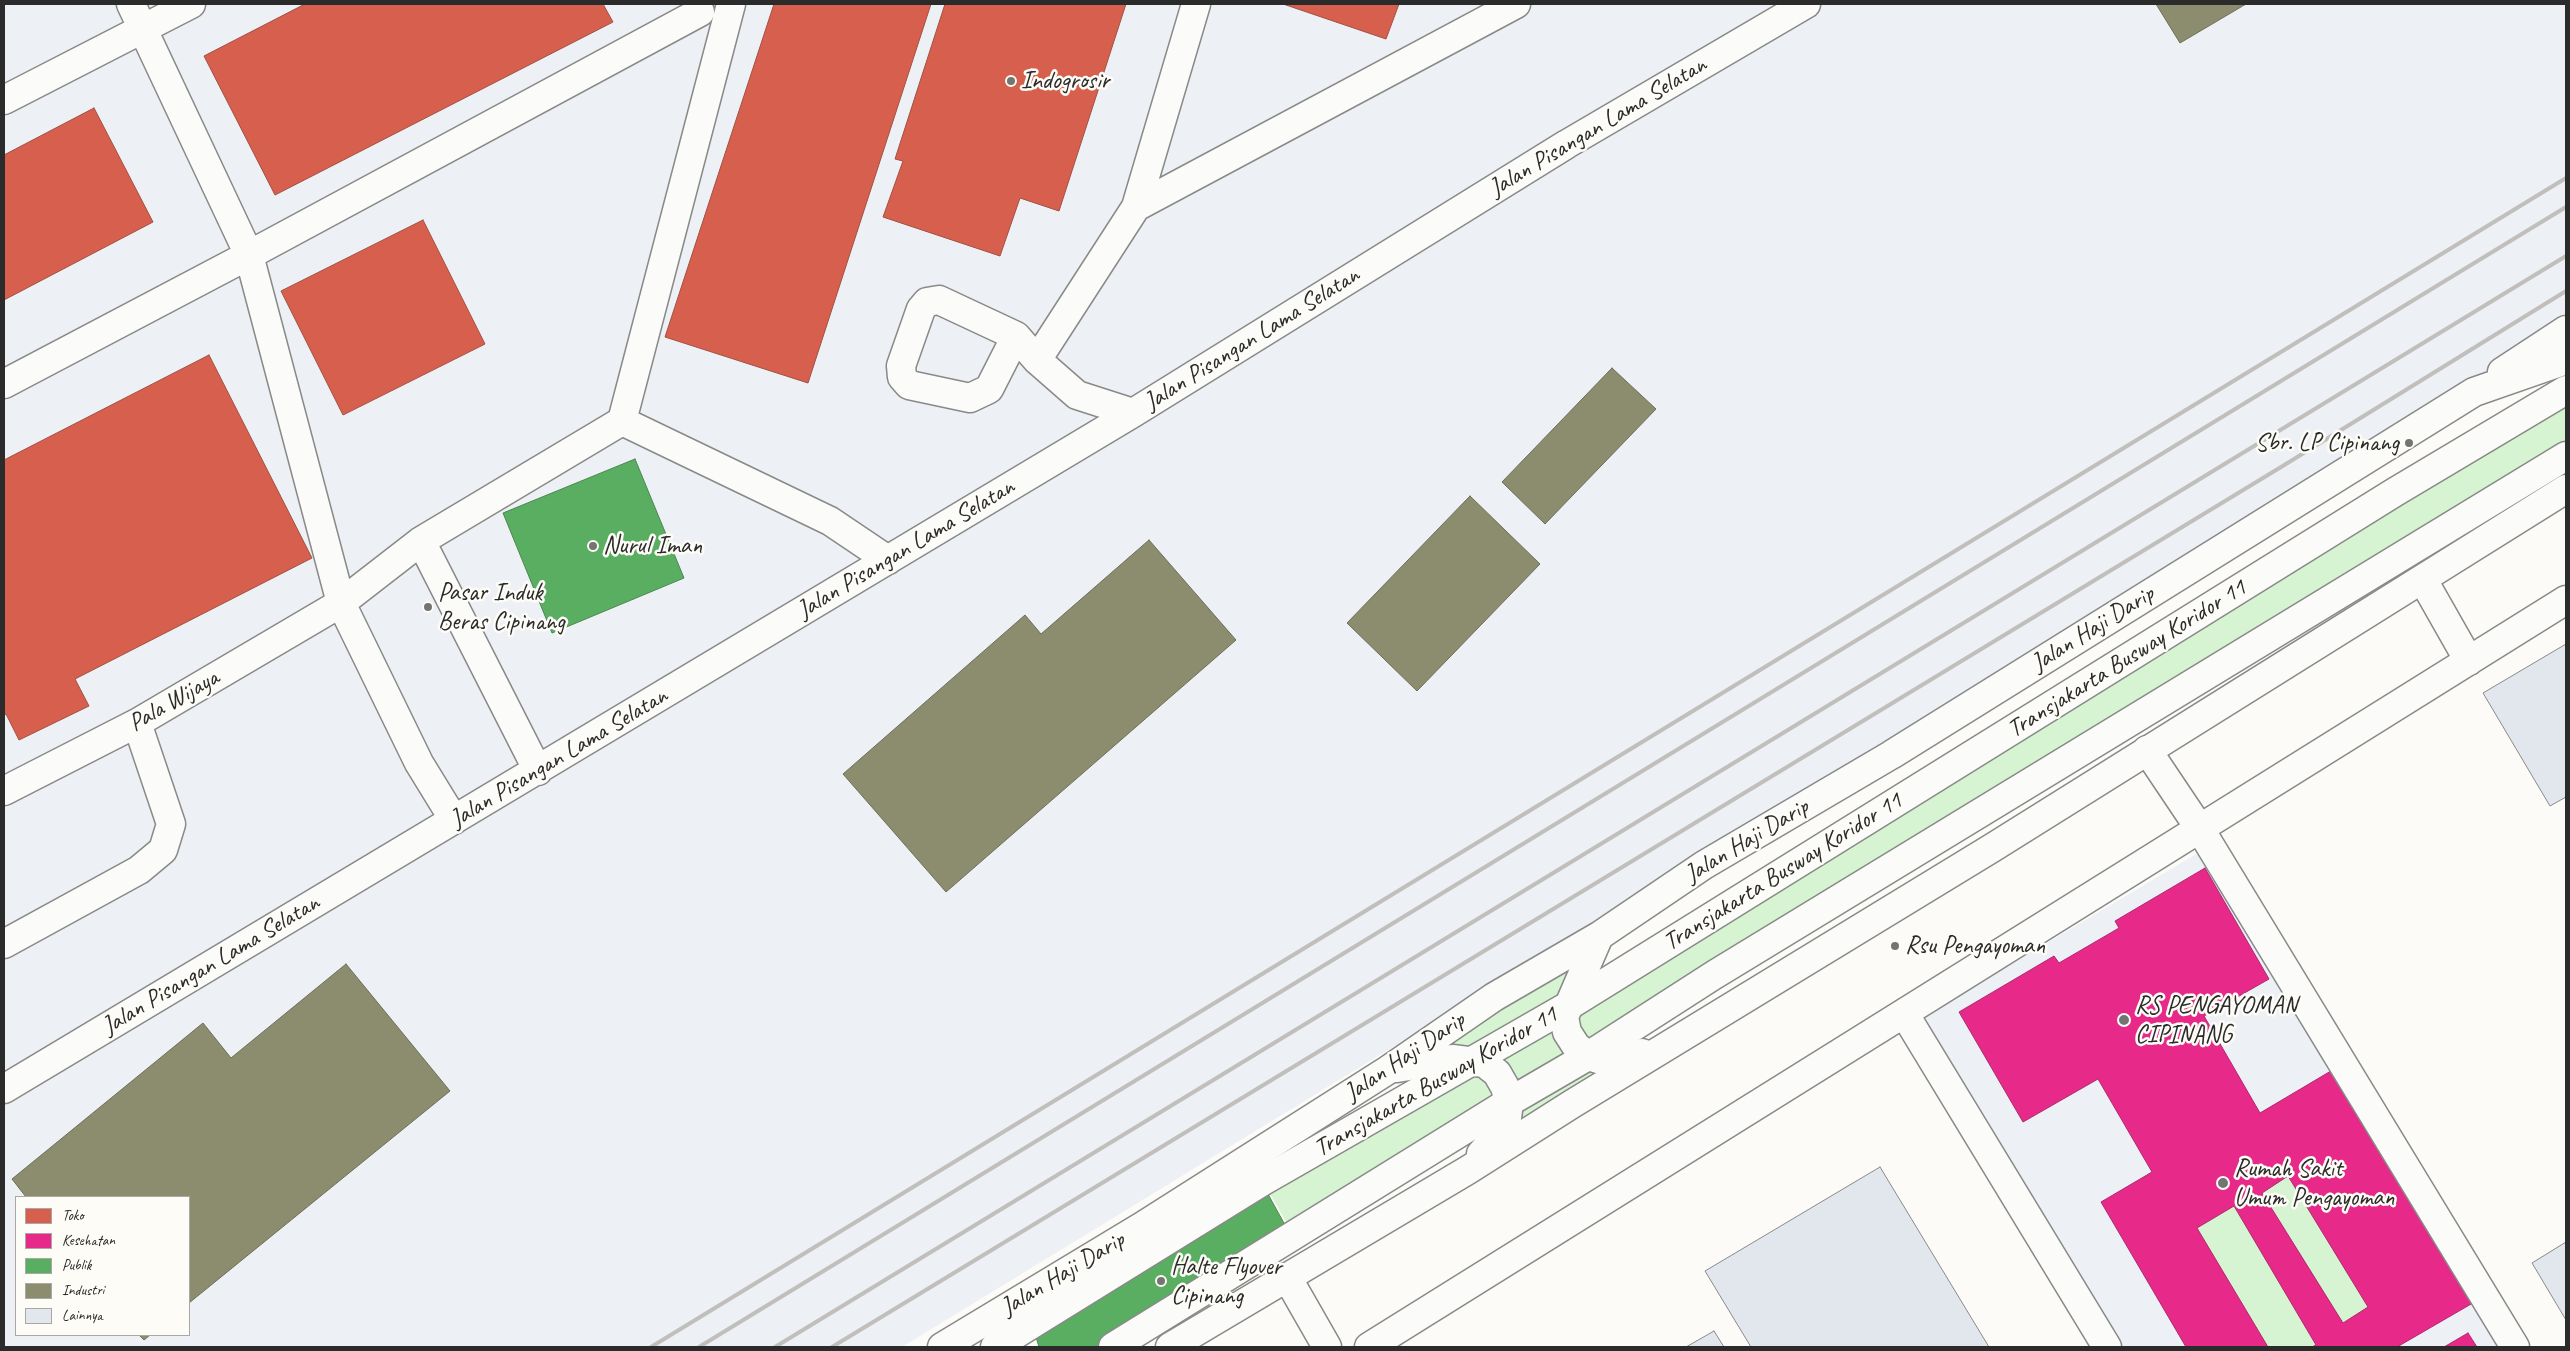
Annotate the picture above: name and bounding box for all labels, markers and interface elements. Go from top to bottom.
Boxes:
street label: Jalan Pisangan Lama Selatan [1484,50,1712,204]
place label: Indogrosir [1021,66,1110,96]
marker: Indogrosir [1005,75,1017,87]
street label: Jalan Pisangan Lama Selatan [1139,260,1365,418]
place label: Sbr. LP Cipinang [2255,428,2399,458]
marker: Sbr. LP Cipinang [2403,437,2415,449]
street label: Jalan Pisangan Lama Selatan [792,472,1020,626]
place label: Nurul Iman [603,531,702,561]
marker: Nurul Iman [587,540,599,552]
street label: Transjakarta Busway Koridor 11 [2002,573,2252,745]
place label: Pasar Induk Beras Cipinang [438,578,565,637]
street label: Jalan Haji Darip [2026,579,2160,679]
marker: Pasar Induk Beras Cipinang [422,601,434,613]
street label: Pala Wijaya [124,663,224,739]
street label: Jalan Pisangan Lama Selatan [445,681,673,835]
street label: Transjakarta Busway Koridor 11 [1658,786,1908,958]
street label: Jalan Haji Darip [1680,792,1814,890]
street label: Jalan Pisangan Lama Selatan [97,888,325,1042]
place label: Rsu Pengayoman [1905,931,2045,961]
marker: Rsu Pengayoman [1889,940,1901,952]
place label: RS PENGAYOMAN CIPINANG [2135,991,2297,1050]
street label: Transjakarta Busway Koridor 11 [1309,1000,1563,1164]
street label: Jalan Haji Darip [1339,1006,1471,1108]
marker: RS PENGAYOMAN CIPINANG [2117,1013,2131,1027]
place label: Rumah Sakit Umum Pengayoman [2234,1154,2394,1213]
marker: Rumah Sakit Umum Pengayoman [2216,1176,2230,1190]
legend [15,1196,190,1336]
text: Toko [62,1206,84,1225]
street label: Jalan Haji Darip [996,1225,1130,1323]
text: Kesehatan [62,1231,115,1250]
place label: Halte Flyover Cipinang [1171,1252,1281,1311]
text: Publik [62,1256,91,1275]
marker: Halte Flyover Cipinang [1155,1275,1167,1287]
text: Industri [62,1281,104,1300]
text: Lainnya [62,1306,103,1325]

